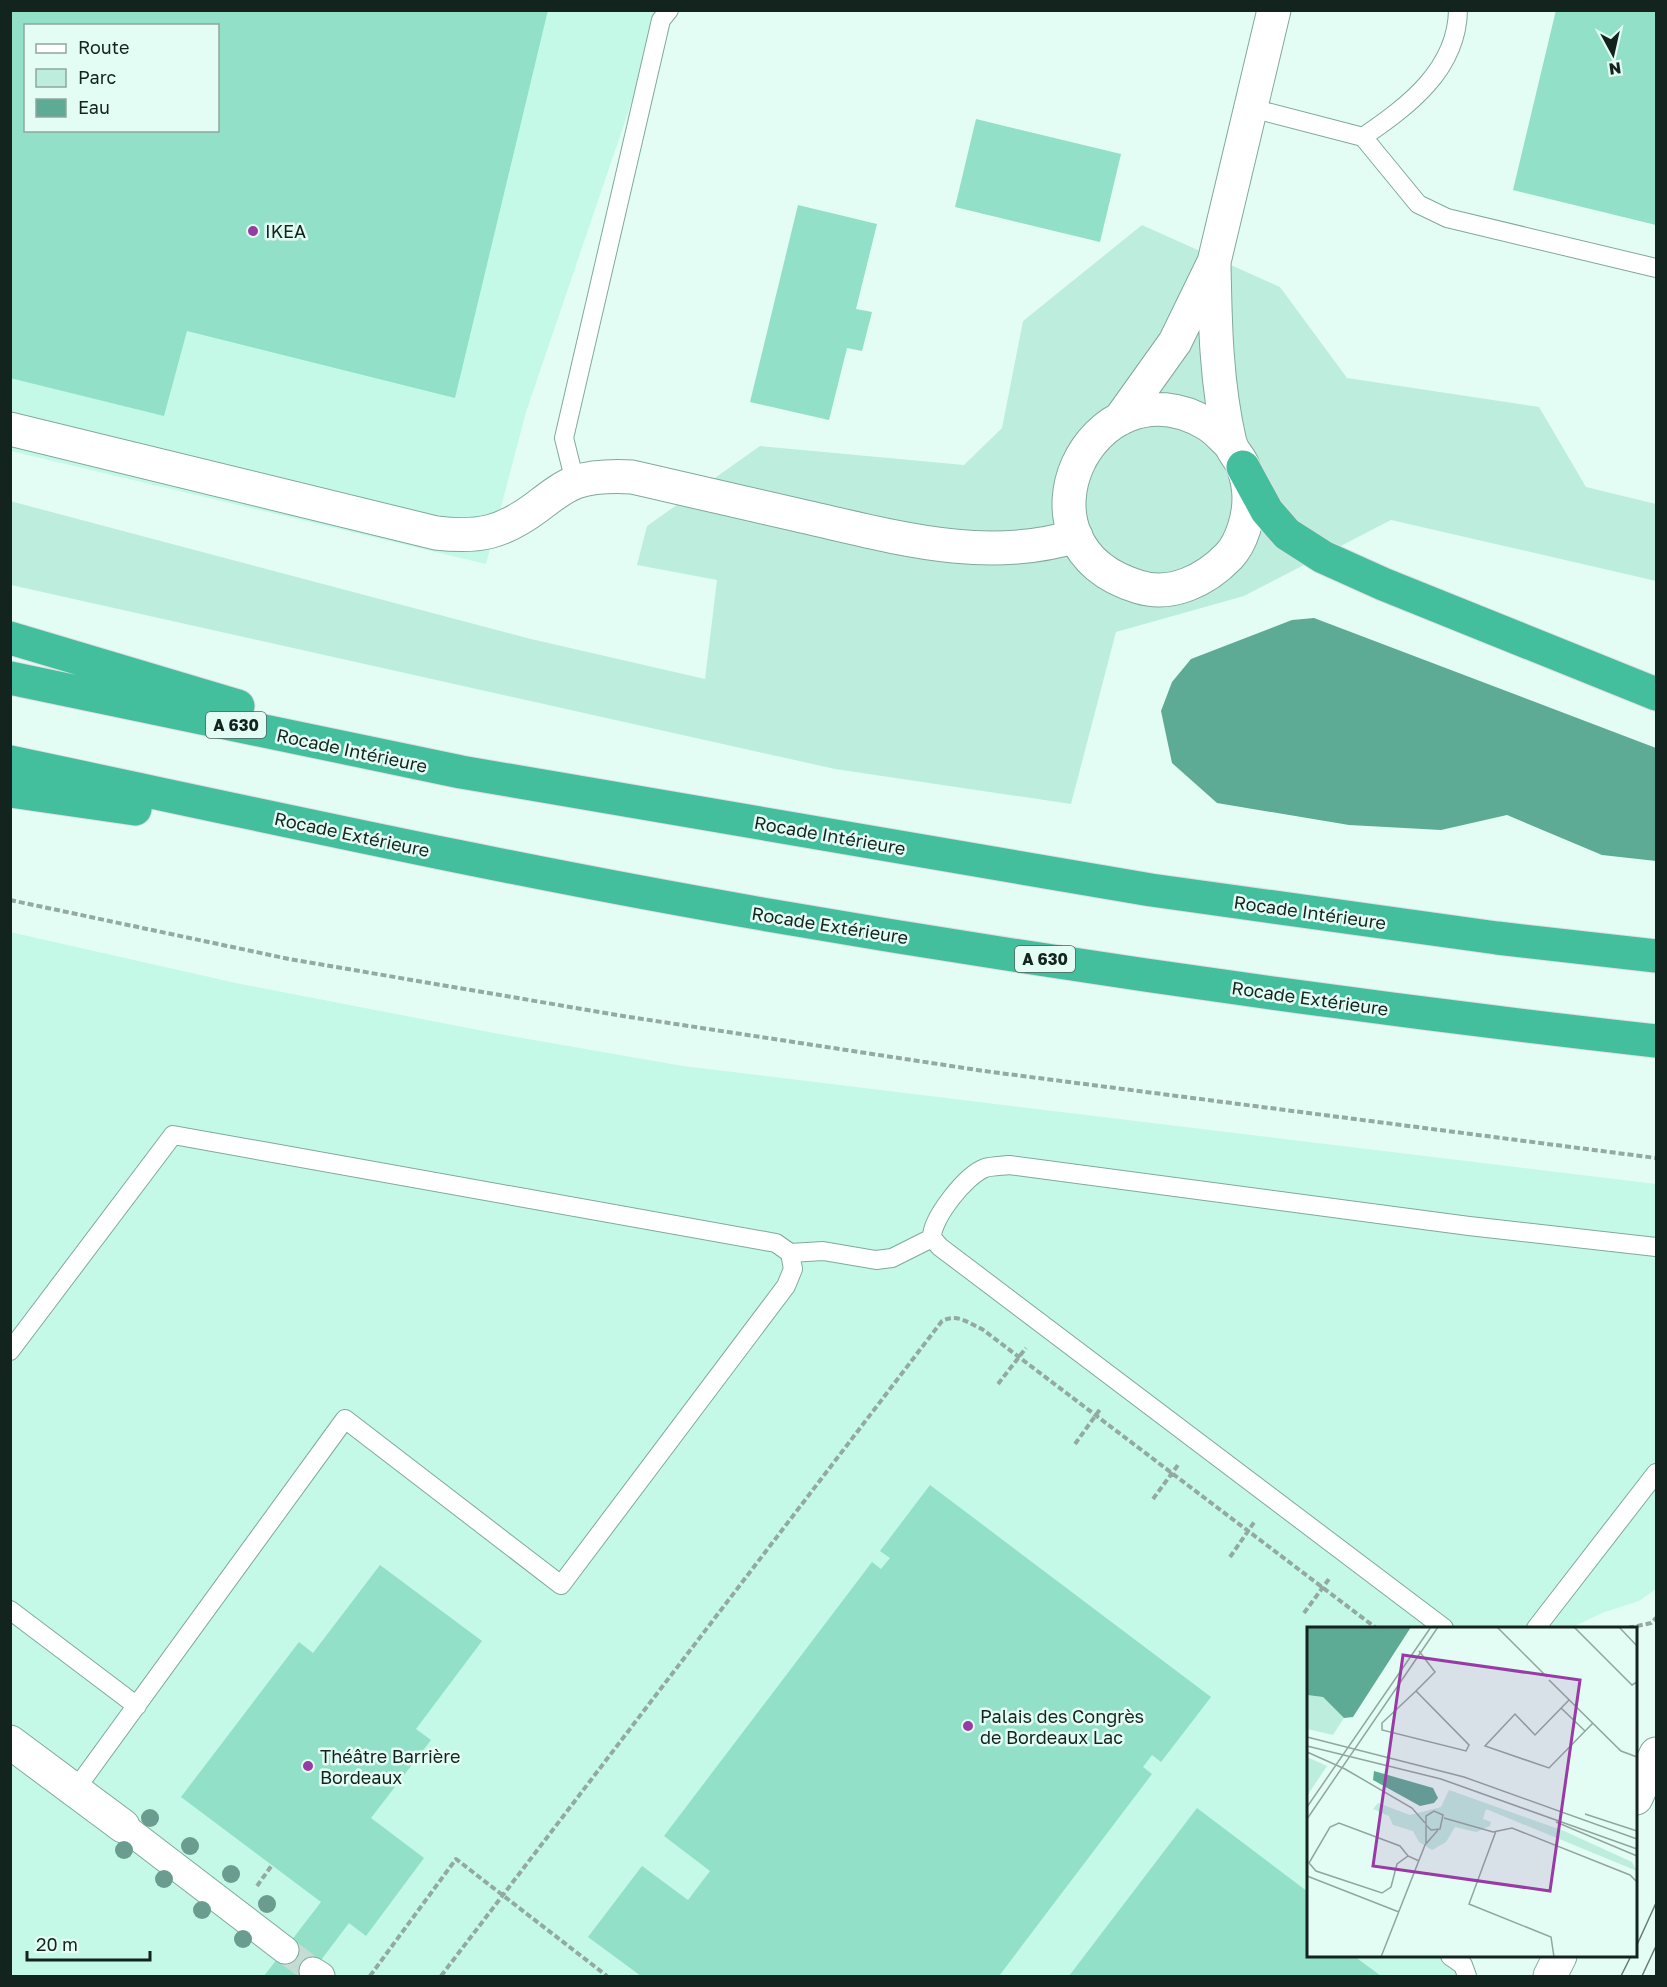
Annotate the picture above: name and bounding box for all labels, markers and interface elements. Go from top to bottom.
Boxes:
legend [24,24,219,132]
north arrow [1583,24,1643,84]
text: Route [78,36,129,58]
text: N [1608,58,1623,80]
text: Parc [78,66,117,88]
text: Eau [78,96,110,118]
place label: IKEA [265,220,306,242]
marker: IKEA [246,224,260,238]
road number: A 630 [206,712,266,738]
street label: Rocade Intérieure [275,723,429,777]
street label: Rocade Extérieure [272,807,432,861]
street label: Rocade Intérieure [753,811,907,859]
street label: Rocade Intérieure [1232,890,1388,934]
street label: Rocade Extérieure [750,902,910,948]
road number: A 630 [1015,946,1075,972]
street label: Rocade Extérieure [1230,976,1390,1020]
inset map [1307,1627,1637,1957]
place label: Palais des Congrès de Bordeaux Lac [980,1705,1144,1748]
marker: Palais des Congrès de Bordeaux Lac [961,1719,975,1733]
place label: Théâtre Barrière Bordeaux [320,1745,460,1788]
marker: Théâtre Barrière Bordeaux [301,1759,315,1773]
scale bar [27,1924,150,1962]
text: 20 m [36,1933,78,1955]

